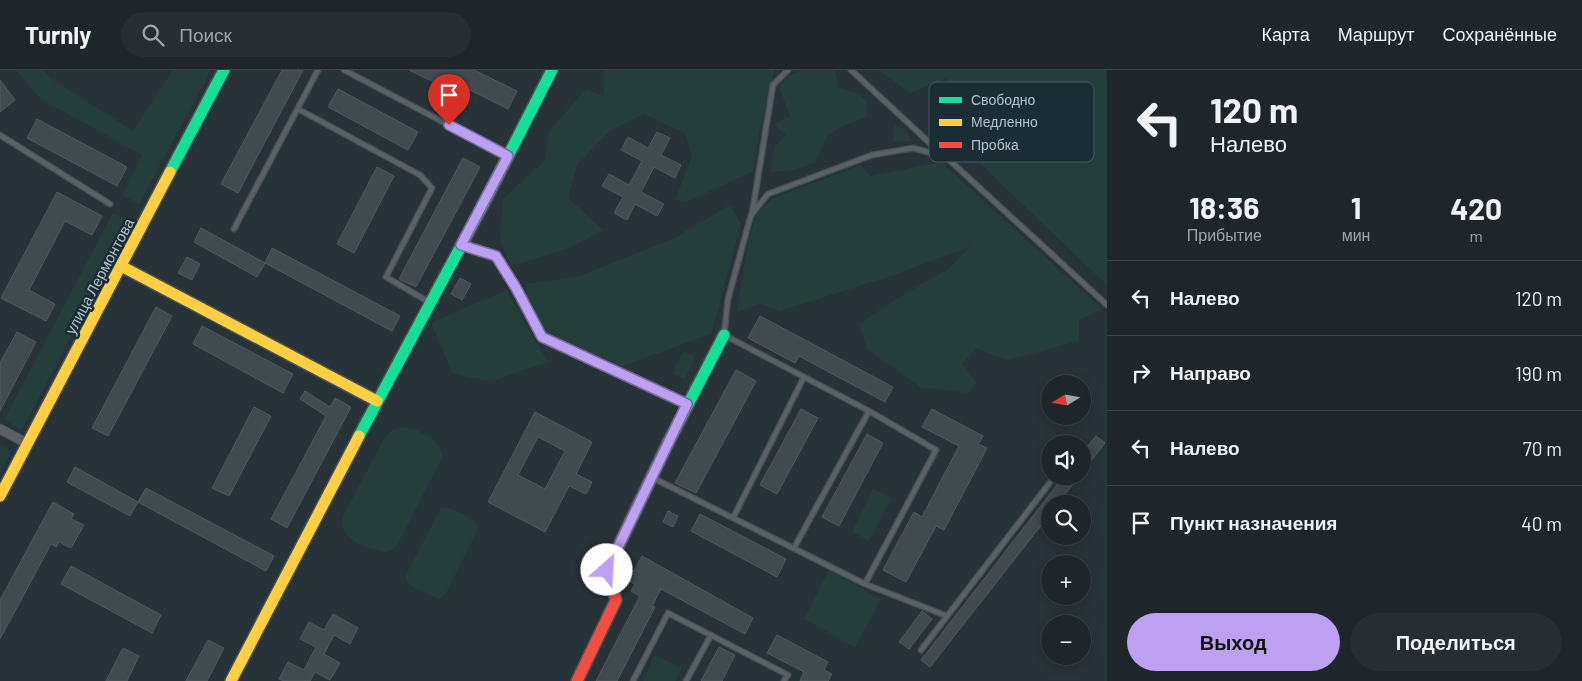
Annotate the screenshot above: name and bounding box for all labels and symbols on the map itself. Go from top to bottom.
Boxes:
pin [428,74,470,125]
legend [929,82,1094,162]
text: Свободно [971,91,1036,108]
text: Медленно [971,113,1038,130]
text: Пробка [971,136,1019,153]
street label: улица Лермонтова [61,214,138,337]
north arrow [1041,375,1091,425]
position arrow [580,543,632,595]

